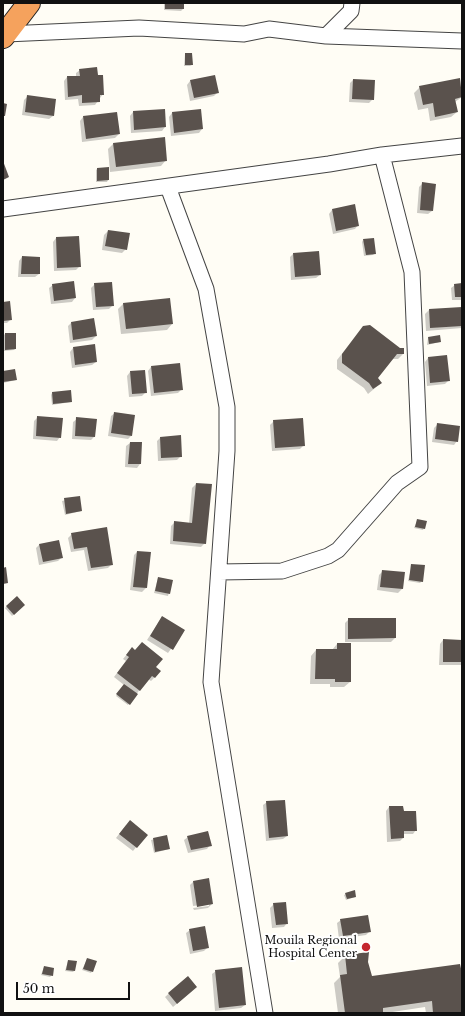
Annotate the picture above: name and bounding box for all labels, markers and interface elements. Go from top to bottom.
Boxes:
place label: Mouila Regional Hospital Center [264,934,357,960]
marker: Mouila Regional Hospital Center [360,941,372,953]
scale bar [18,974,132,1000]
text: 50 m [23,981,55,996]

